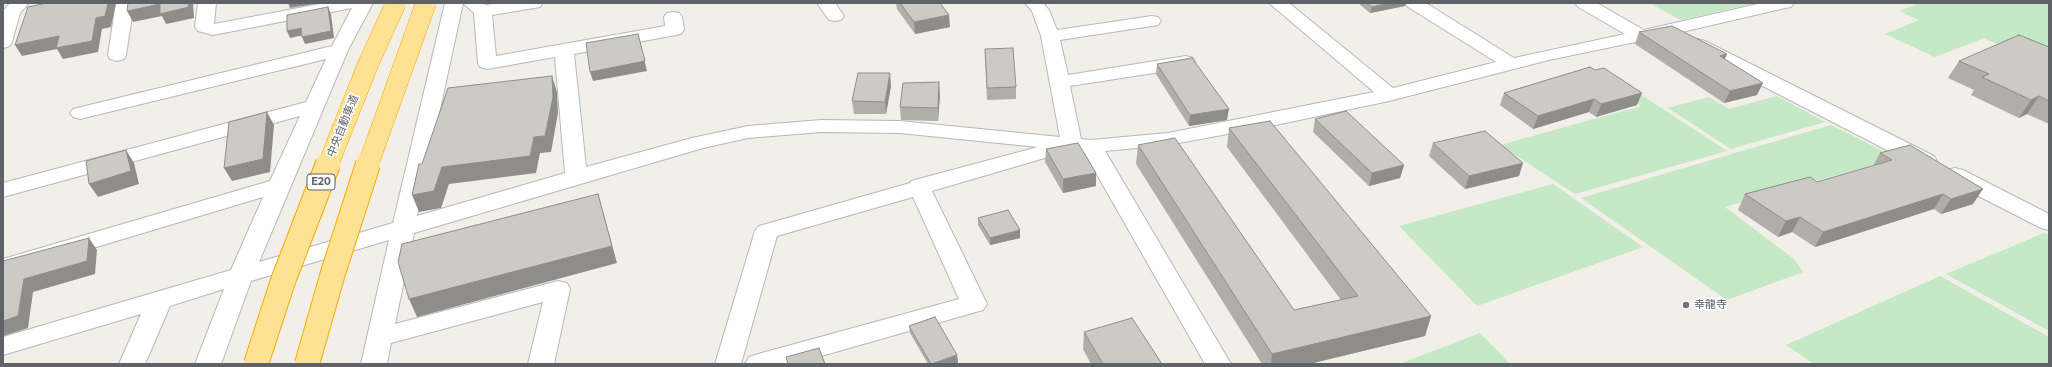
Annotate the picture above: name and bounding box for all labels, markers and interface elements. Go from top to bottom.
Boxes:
street label: 中央自動車道 [325,93,361,159]
road number: E20 [307,174,335,190]
place label: 幸龍寺 [1694,298,1727,312]
marker: 幸龍寺 [1681,300,1691,310]

